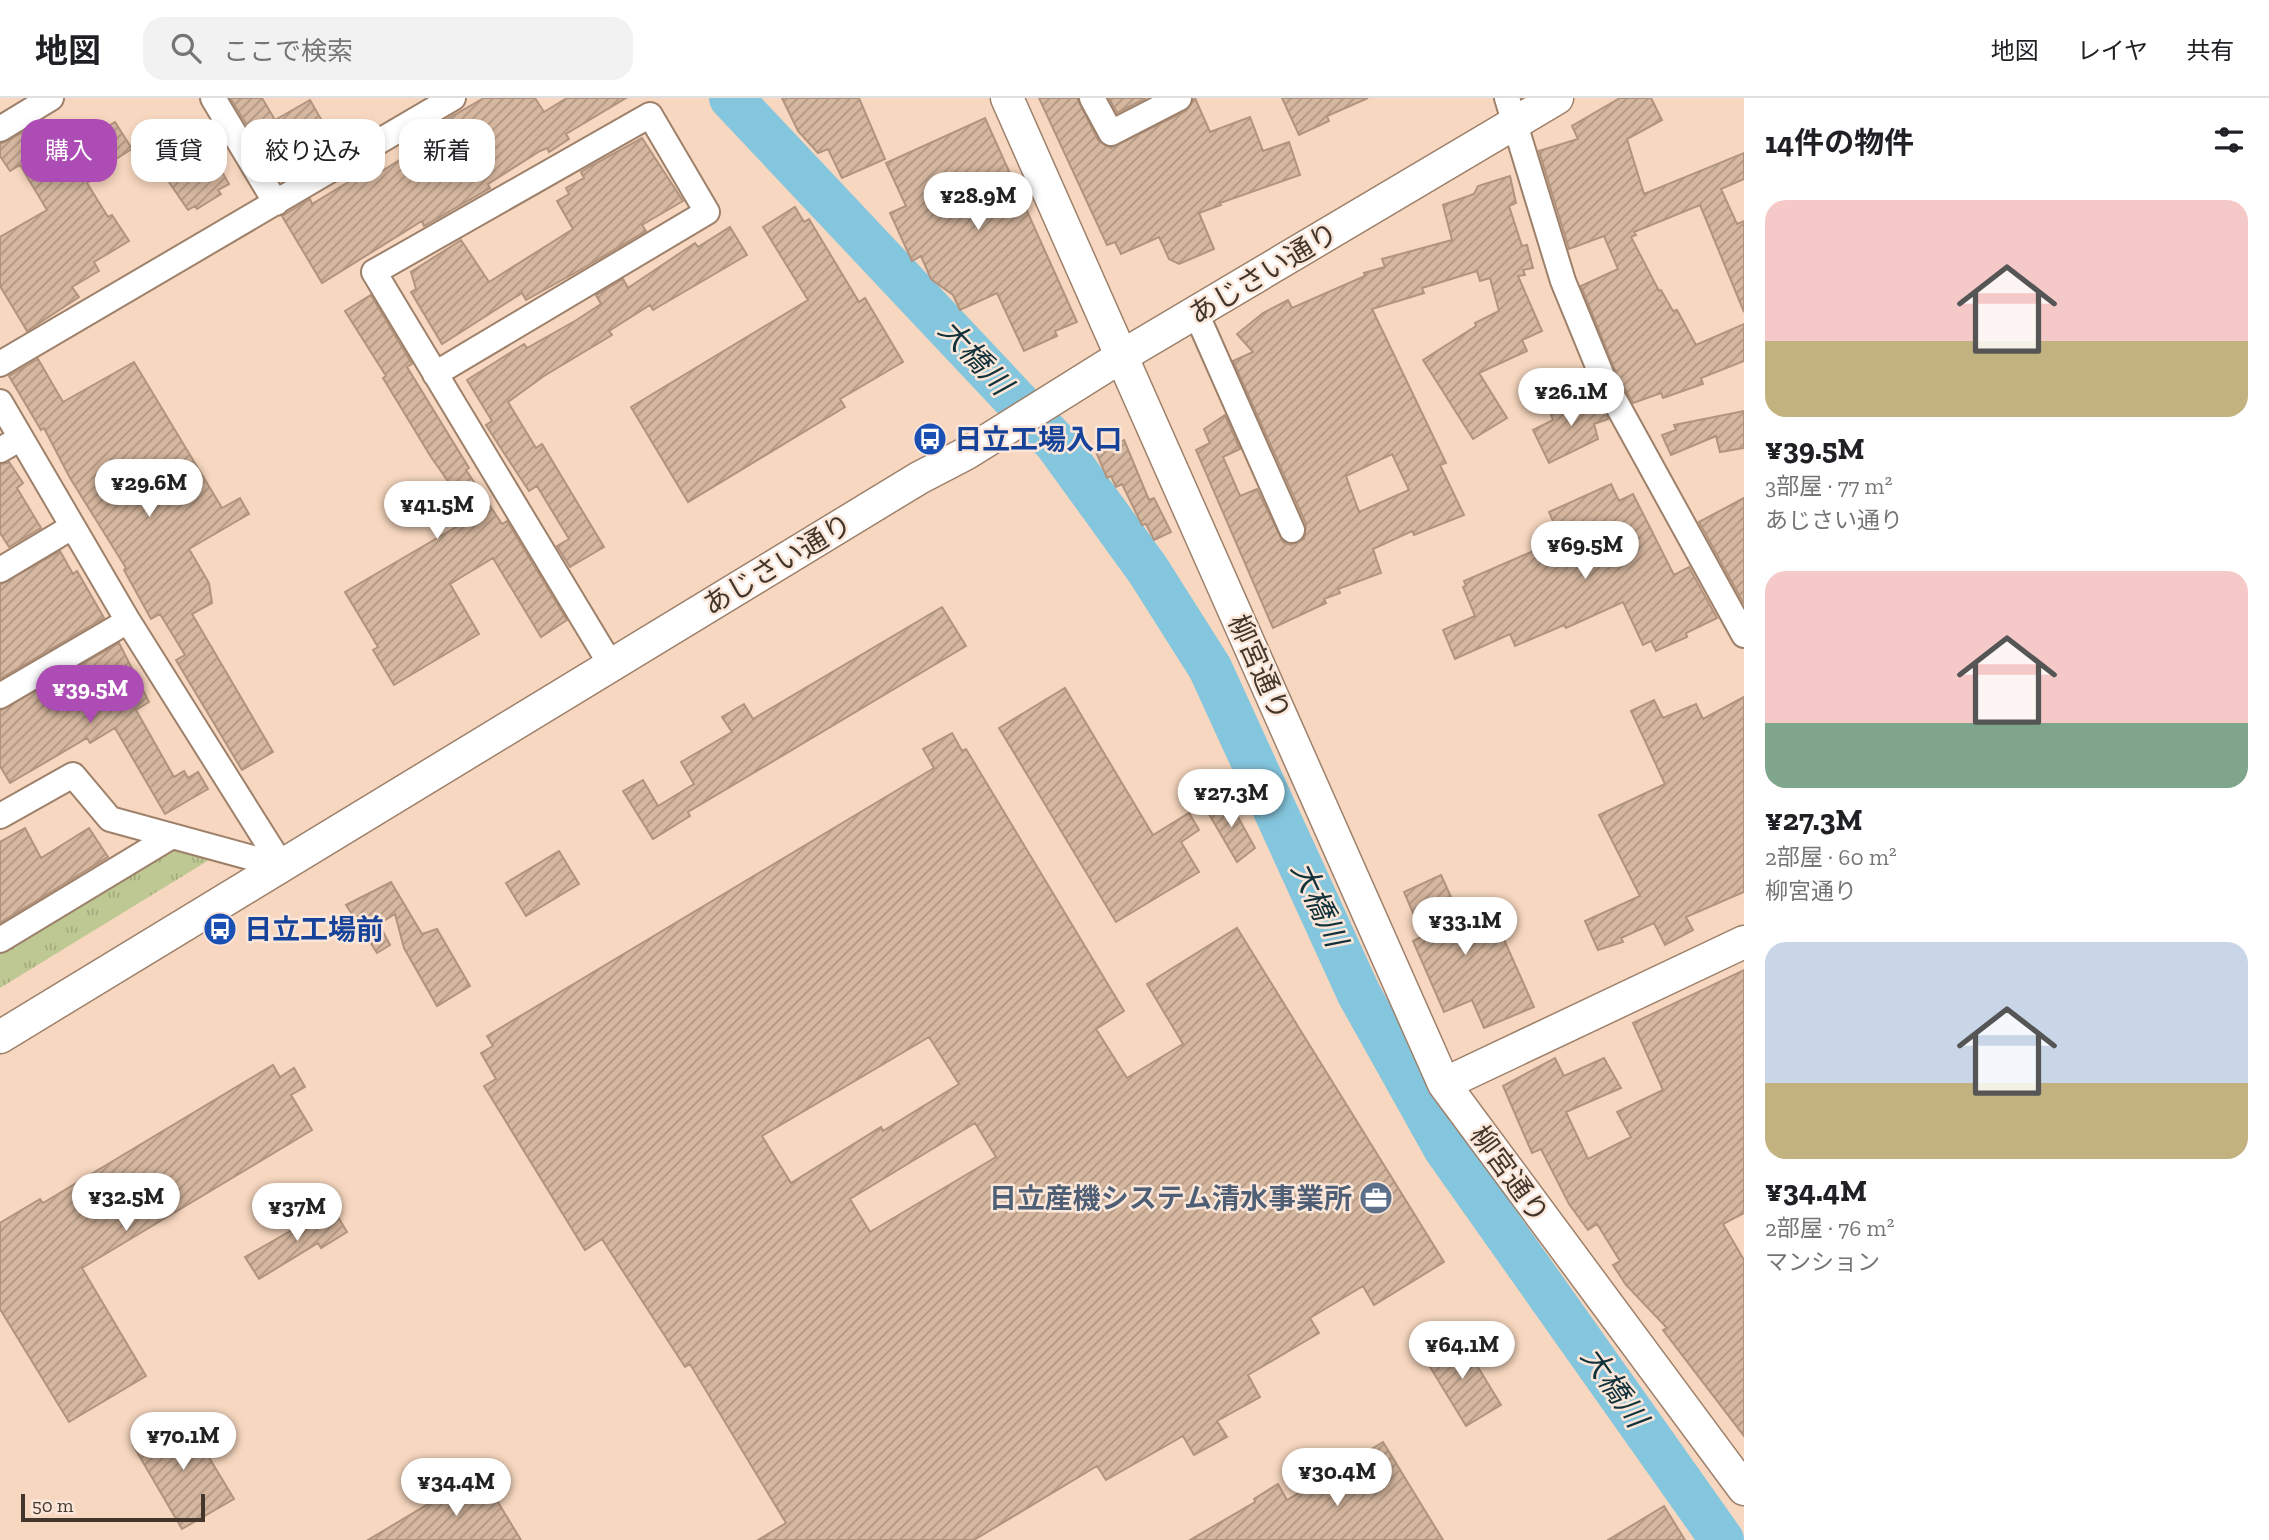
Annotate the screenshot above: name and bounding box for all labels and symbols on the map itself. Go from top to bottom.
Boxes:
pin: ¥28.9M [921,172,1035,232]
street label: あじさい通り [1183,216,1344,331]
water label: 大橋川 [931,312,1021,404]
pin: ¥26.1M [1514,368,1628,428]
bus stop icon: 日立工場入口 [911,420,949,458]
place label: 日立工場入口 [954,423,1122,456]
pin: ¥29.6M [92,460,206,519]
pin: ¥41.5M [380,482,494,541]
street label: あじさい通り [697,507,858,622]
pin: ¥69.5M [1528,522,1642,581]
street label: 柳宮通り [1222,609,1297,725]
pin: ¥39.5M [33,666,147,725]
pin: ¥27.3M [1174,770,1288,829]
water label: 大橋川 [1284,856,1356,955]
pin: ¥33.1M [1408,898,1522,957]
bus stop icon: 日立工場前 [201,910,239,948]
place label: 日立工場前 [244,913,384,946]
street label: 柳宮通り [1463,1119,1556,1229]
pin: ¥32.5M [69,1174,183,1233]
office icon: 日立産機システム清水事業所 [1357,1179,1395,1217]
place label: 日立産機システム清水事業所 [989,1182,1352,1215]
pin: ¥37M [256,1184,338,1243]
pin: ¥64.1M [1405,1322,1519,1381]
water label: 大橋川 [1573,1340,1656,1437]
pin: ¥70.1M [126,1412,240,1472]
pin: ¥30.4M [1280,1448,1394,1508]
pin: ¥34.4M [399,1458,513,1518]
scale bar [21,1491,205,1523]

